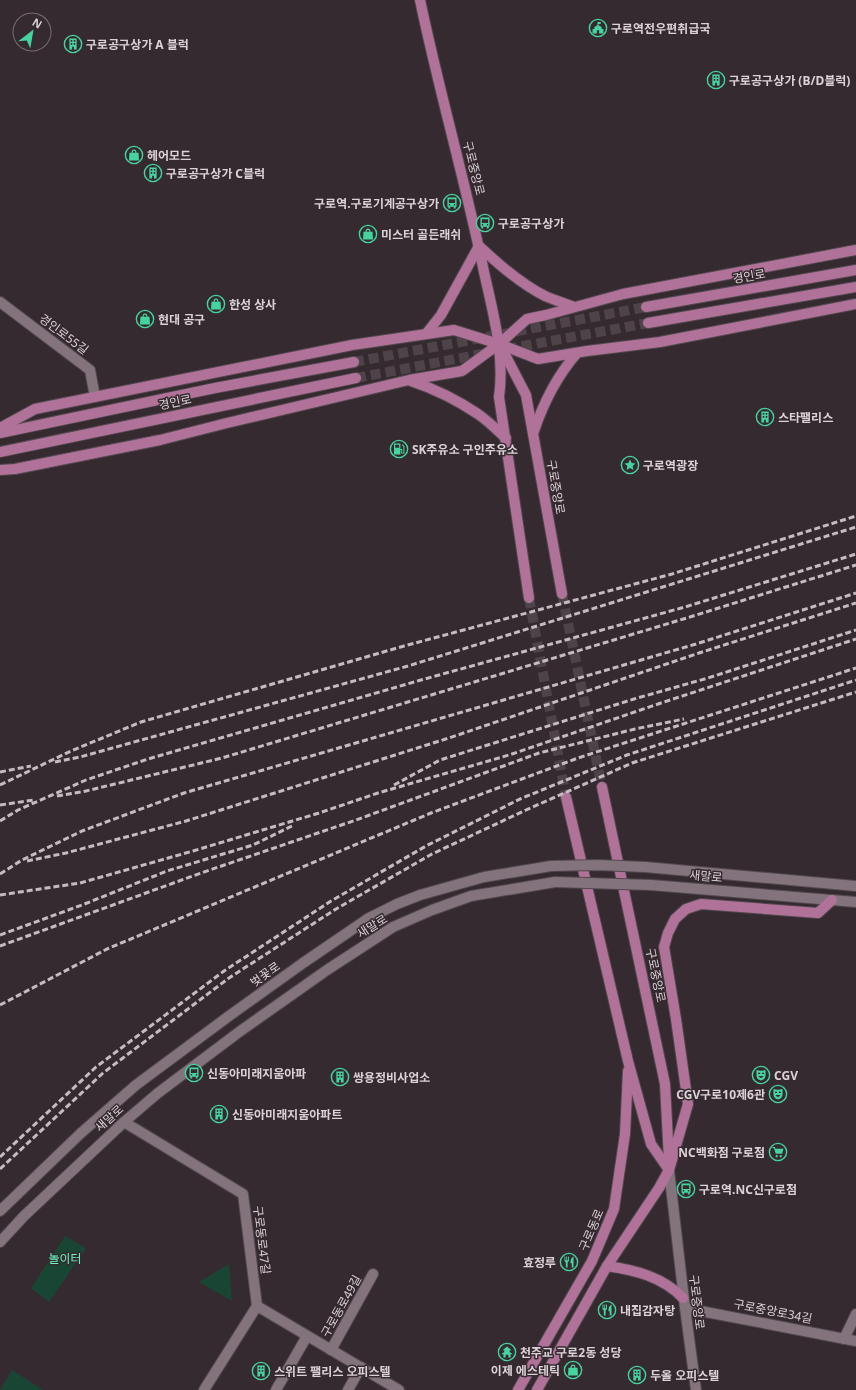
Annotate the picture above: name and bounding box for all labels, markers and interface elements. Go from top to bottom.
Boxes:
north arrow [12,12,52,52]
text: N [30,14,45,32]
public building icon: 구로역전우편취급국 [588,18,608,38]
place label: 구로역전우편취급국 [611,20,710,37]
building icon: 구로공구상가 A 블럭 [63,34,83,54]
place label: 구로공구상가 A 블럭 [86,36,189,53]
building icon: 구로공구상가 (B/D블럭) [706,70,726,90]
place label: 구로공구상가 (B/D블럭) [729,72,850,89]
street label: 구로중앙로 [459,139,489,197]
shop icon: 헤어모드 [124,145,144,165]
place label: 헤어모드 [147,147,191,164]
building icon: 구로공구상가 C블럭 [143,163,163,183]
place label: 구로공구상가 C블럭 [166,165,265,182]
bus stop icon: 구로역.구로기계공구상가 [442,193,462,213]
place label: 구로역.구로기계공구상가 [314,195,439,212]
bus stop icon: 구로공구상가 [475,213,495,233]
place label: 구로공구상가 [498,215,564,232]
shop icon: 미스터 골든래쉬 [358,224,378,244]
place label: 미스터 골든래쉬 [381,226,461,243]
street label: 경인로 [731,265,767,287]
shop icon: 한성 상사 [206,294,226,314]
place label: 한성 상사 [229,296,276,313]
shop icon: 현대 공구 [135,309,155,329]
street label: 경인로55길 [36,310,92,358]
place label: 현대 공구 [158,311,205,328]
street label: 경인로 [157,390,193,414]
building icon: 스타팰리스 [755,407,775,427]
place label: 스타팰리스 [778,409,833,426]
fuel station icon: SK주유소 구인주유소 [389,439,409,459]
place label: SK주유소 구인주유소 [412,441,518,458]
place icon: 구로역광장 [620,455,640,475]
place label: 구로역광장 [643,457,698,474]
street label: 구로중앙로 [543,458,569,516]
street label: 새말로 [689,866,723,886]
street label: 새말로 [353,910,391,942]
street label: 구로중앙로 [642,946,670,1004]
street label: 벚꽃로 [247,958,283,990]
bus stop icon: 신동아미래지움아파 [184,1063,204,1083]
place label: 신동아미래지움아파 [207,1065,306,1082]
theatre icon: CGV [751,1065,771,1085]
building icon: 쌍용정비사업소 [330,1067,350,1087]
place label: CGV [774,1067,798,1084]
place label: 쌍용정비사업소 [353,1069,430,1086]
theatre icon: CGV구로10제6관 [768,1084,788,1104]
place label: CGV구로10제6관 [676,1086,765,1103]
street label: 새말로 [91,1101,127,1135]
building icon: 신동아미래지움아파트 [209,1104,229,1124]
place label: 신동아미래지움아파트 [232,1106,342,1123]
supermarket icon: NC백화점 구로점 [768,1142,788,1162]
place label: NC백화점 구로점 [678,1144,765,1161]
bus stop icon: 구로역.NC신구로점 [676,1179,696,1199]
place label: 구로역.NC신구로점 [699,1181,797,1198]
street label: 구로동로47길 [249,1205,275,1275]
street label: 구로동로 [575,1206,607,1254]
park label: 놀이터 [48,1250,82,1267]
restaurant icon: 효정루 [559,1252,579,1272]
place label: 효정루 [523,1254,556,1271]
street label: 구로동로49길 [317,1272,365,1340]
street label: 구로중앙로 [685,1274,709,1330]
street label: 구로중앙로34길 [732,1295,814,1327]
restaurant icon: 내집감자탕 [597,1300,617,1320]
place label: 내집감자탕 [620,1302,675,1319]
temple icon: 천주교 구로2동 성당 [497,1342,517,1362]
place label: 천주교 구로2동 성당 [520,1344,621,1361]
shop icon: 이제 에스테틱 [563,1360,583,1380]
building icon: 스위트 팰리스 오피스텔 [251,1361,271,1381]
place label: 이제 에스테틱 [491,1362,560,1379]
place label: 스위트 팰리스 오피스텔 [274,1363,391,1380]
building icon: 두올 오피스텔 [627,1365,647,1385]
place label: 두올 오피스텔 [650,1367,719,1384]

